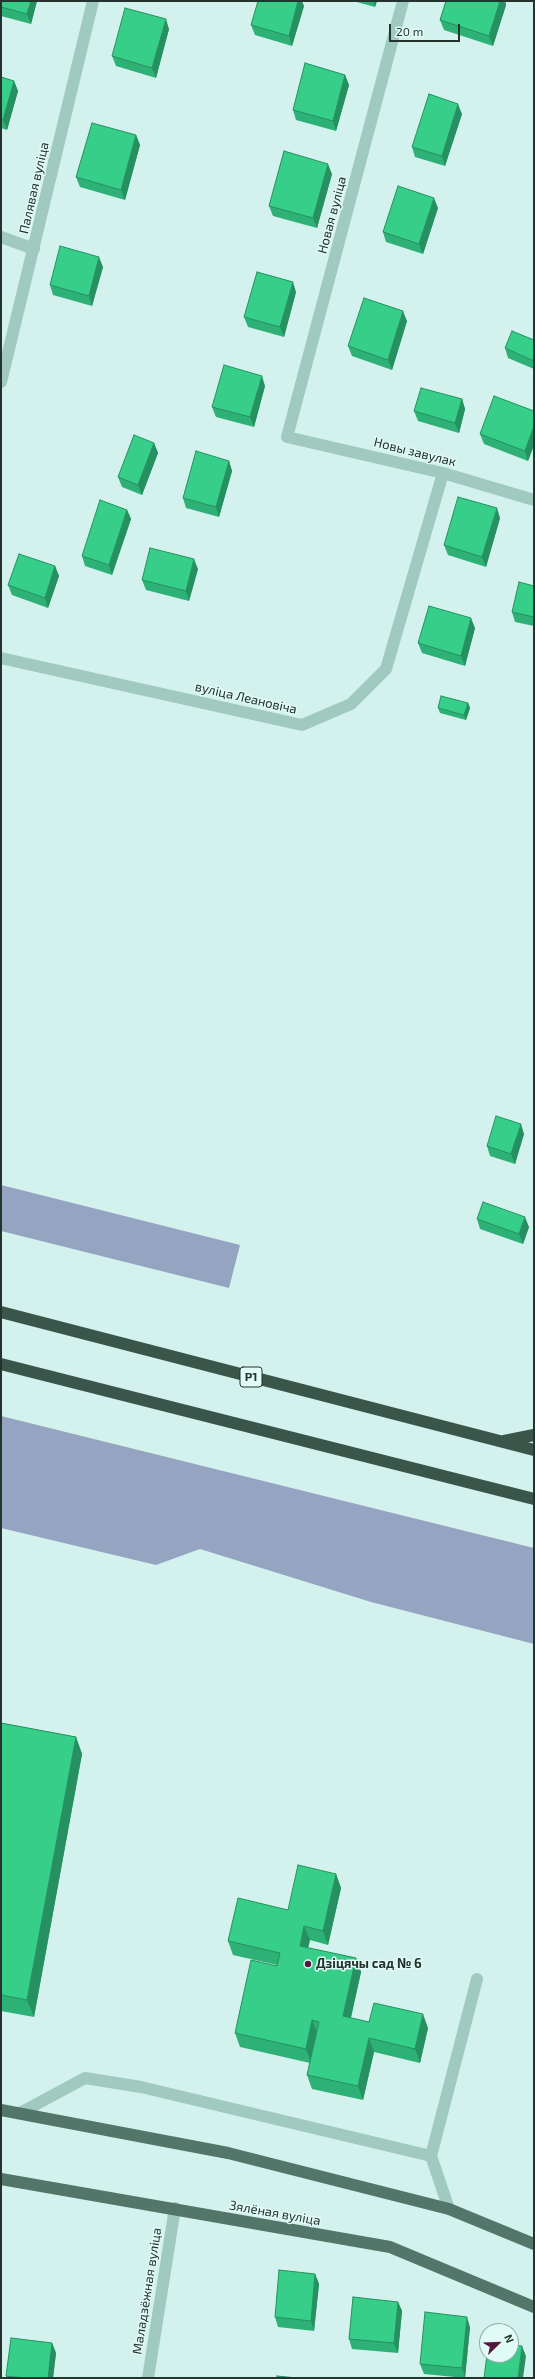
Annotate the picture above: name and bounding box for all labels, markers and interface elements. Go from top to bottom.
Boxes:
scale bar [391,16,462,42]
text: 20 m [396,24,423,38]
street label: Палявая вуліца [16,141,52,235]
street label: Новая вуліца [314,175,350,255]
street label: Новы завулак [372,434,458,470]
street label: вуліца Леановіча [194,679,298,717]
road number: Р1 [240,1367,262,1387]
place label: Дзіцячы сад № 6 [316,1956,422,1972]
marker: Дзіцячы сад № 6 [303,1959,313,1969]
street label: Зялёная вуліца [228,2197,322,2229]
street label: Маладзёжная вуліца [129,2227,165,2355]
north arrow [479,2323,519,2363]
text: N [502,2332,517,2345]

